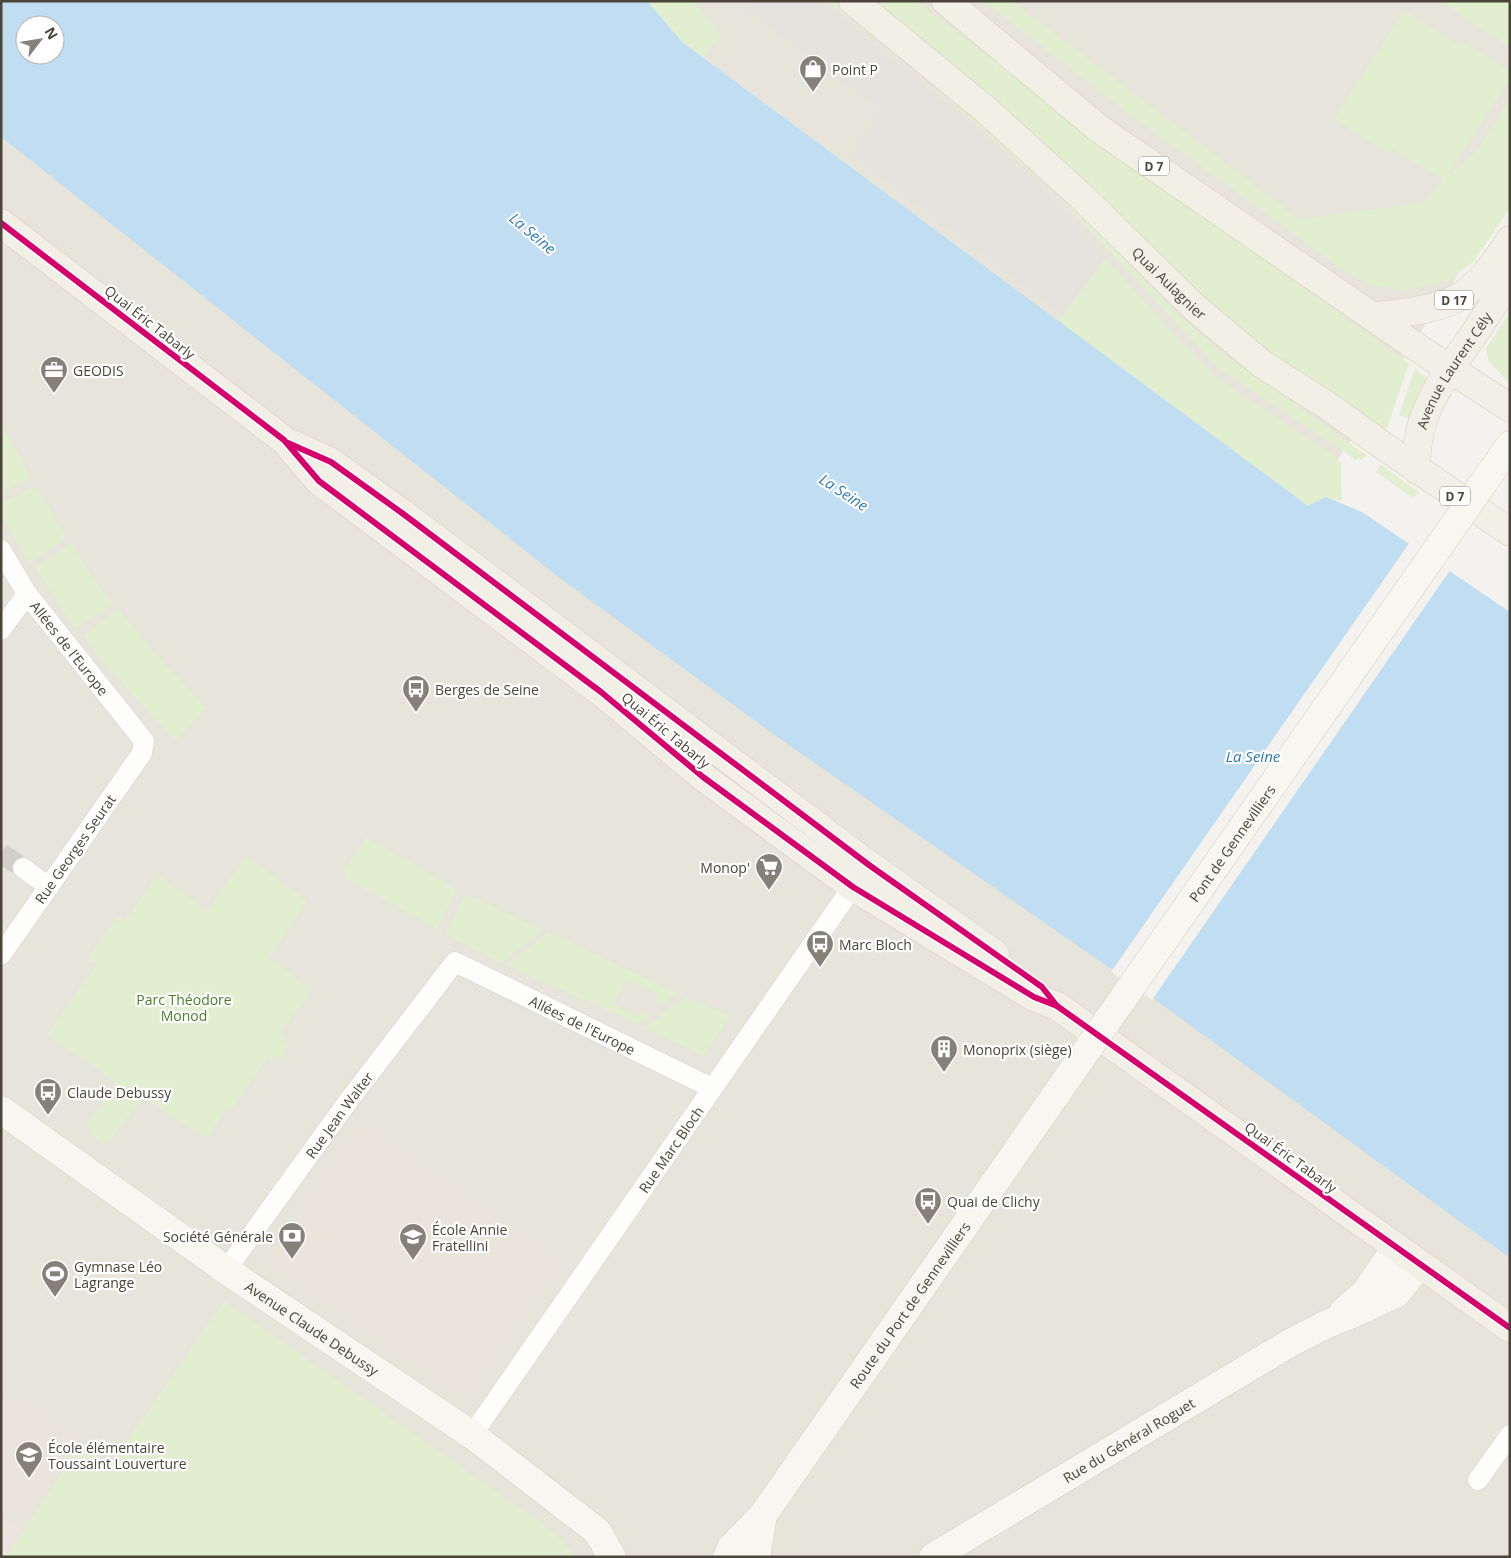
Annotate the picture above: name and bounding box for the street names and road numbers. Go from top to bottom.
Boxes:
road number: D 7 [1139,157,1169,176]
street label: Quai Aulagnier [1128,242,1211,323]
street label: Quai Éric Tabarly [101,281,200,364]
road number: D 17 [1435,290,1473,310]
street label: Avenue Laurent Cély [1411,307,1496,431]
road number: D 7 [1440,486,1470,506]
street label: Allées de l'Europe [26,597,113,699]
street label: Quai Éric Tabarly [618,687,715,773]
street label: Pont de Gennevilliers [1184,780,1279,905]
street label: Rue Georges Seurat [30,791,120,907]
street label: Allées de l'Europe [527,991,639,1059]
street label: Rue Jean Walter [301,1067,377,1162]
street label: Rue Marc Bloch [634,1102,707,1196]
street label: Quai Éric Tabarly [1241,1117,1342,1198]
street label: Route du Port de Gennevilliers [845,1218,974,1392]
street label: Avenue Claude Debussy [242,1276,384,1380]
street label: Rue du Général Roguet [1059,1393,1198,1487]

